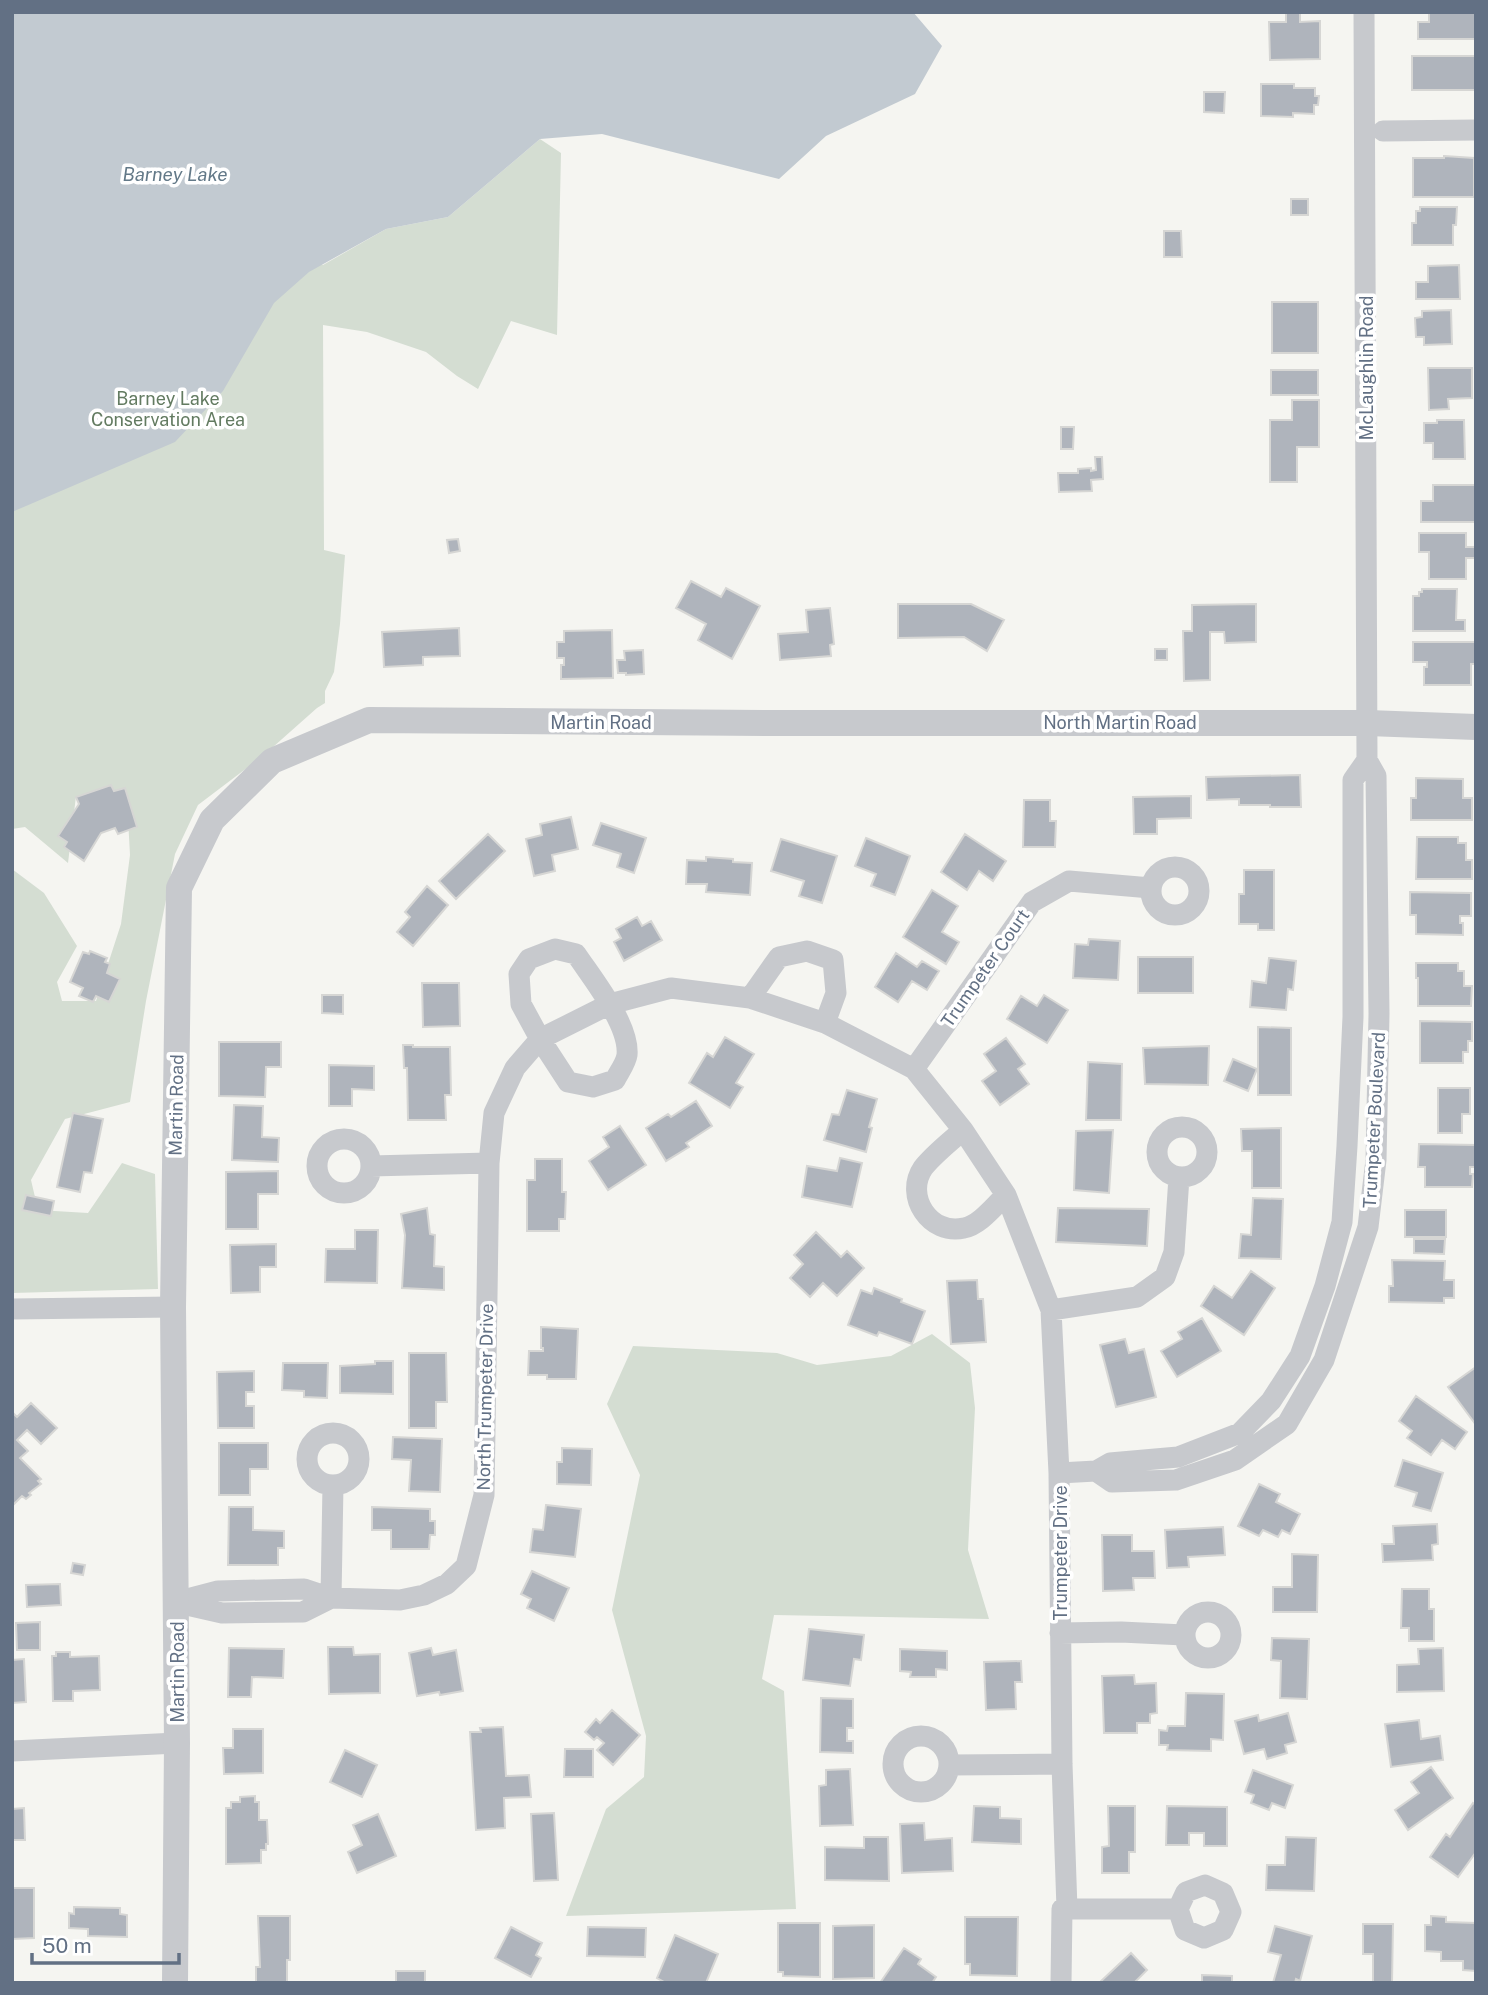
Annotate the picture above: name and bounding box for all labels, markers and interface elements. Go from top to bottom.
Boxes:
water label: Barney Lake [122,163,228,185]
street label: McLaughlin Road [1356,296,1377,440]
park label: Barney Lake Conservation Area [91,388,245,430]
street label: Martin Road [550,712,652,733]
street label: North Martin Road [1043,712,1197,733]
street label: Trumpeter Court [937,905,1033,1031]
street label: Trumpeter Boulevard [1359,1031,1389,1209]
street label: Martin Road [165,1054,187,1156]
street label: North Trumpeter Drive [473,1303,497,1491]
street label: Trumpeter Drive [1050,1485,1071,1621]
street label: Martin Road [167,1621,188,1723]
scale bar [32,1922,178,1966]
text: 50 m [42,1933,92,1958]

